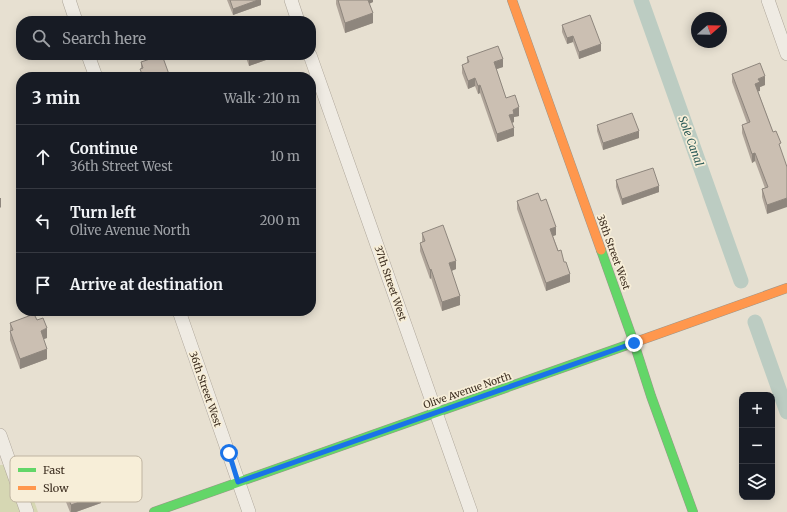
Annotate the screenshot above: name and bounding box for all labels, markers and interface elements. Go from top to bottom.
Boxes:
north arrow [691,12,727,48]
search box [16,16,316,60]
icon: search [30,27,52,49]
text: Search here [62,29,146,48]
text: 3 min [32,87,80,109]
text: Walk · 210 m [224,90,300,107]
water label: Sole Canal [675,114,707,168]
text: Continue [70,139,138,158]
icon: ahead [32,146,54,168]
text: 10 m [270,148,300,165]
text: 36th Street West [70,158,173,175]
text: Turn left [70,203,136,222]
icon: left [32,210,54,232]
text: 200 m [260,212,300,229]
street label: 38th Street West [594,213,633,292]
text: Olive Avenue North [70,222,190,239]
street label: 37th Street West [372,244,409,322]
icon: arrive [32,274,54,296]
text: Arrive at destination [70,275,223,294]
route end [625,334,643,352]
street label: 36th Street West [187,350,225,429]
street label: Olive Avenue North [421,369,513,412]
map controls [739,392,775,500]
button: + [739,392,775,428]
button: − [739,428,775,464]
route start [220,444,238,462]
legend [10,456,142,502]
text: Fast [43,463,66,477]
button: layers [739,464,775,500]
text: Slow [43,481,69,495]

